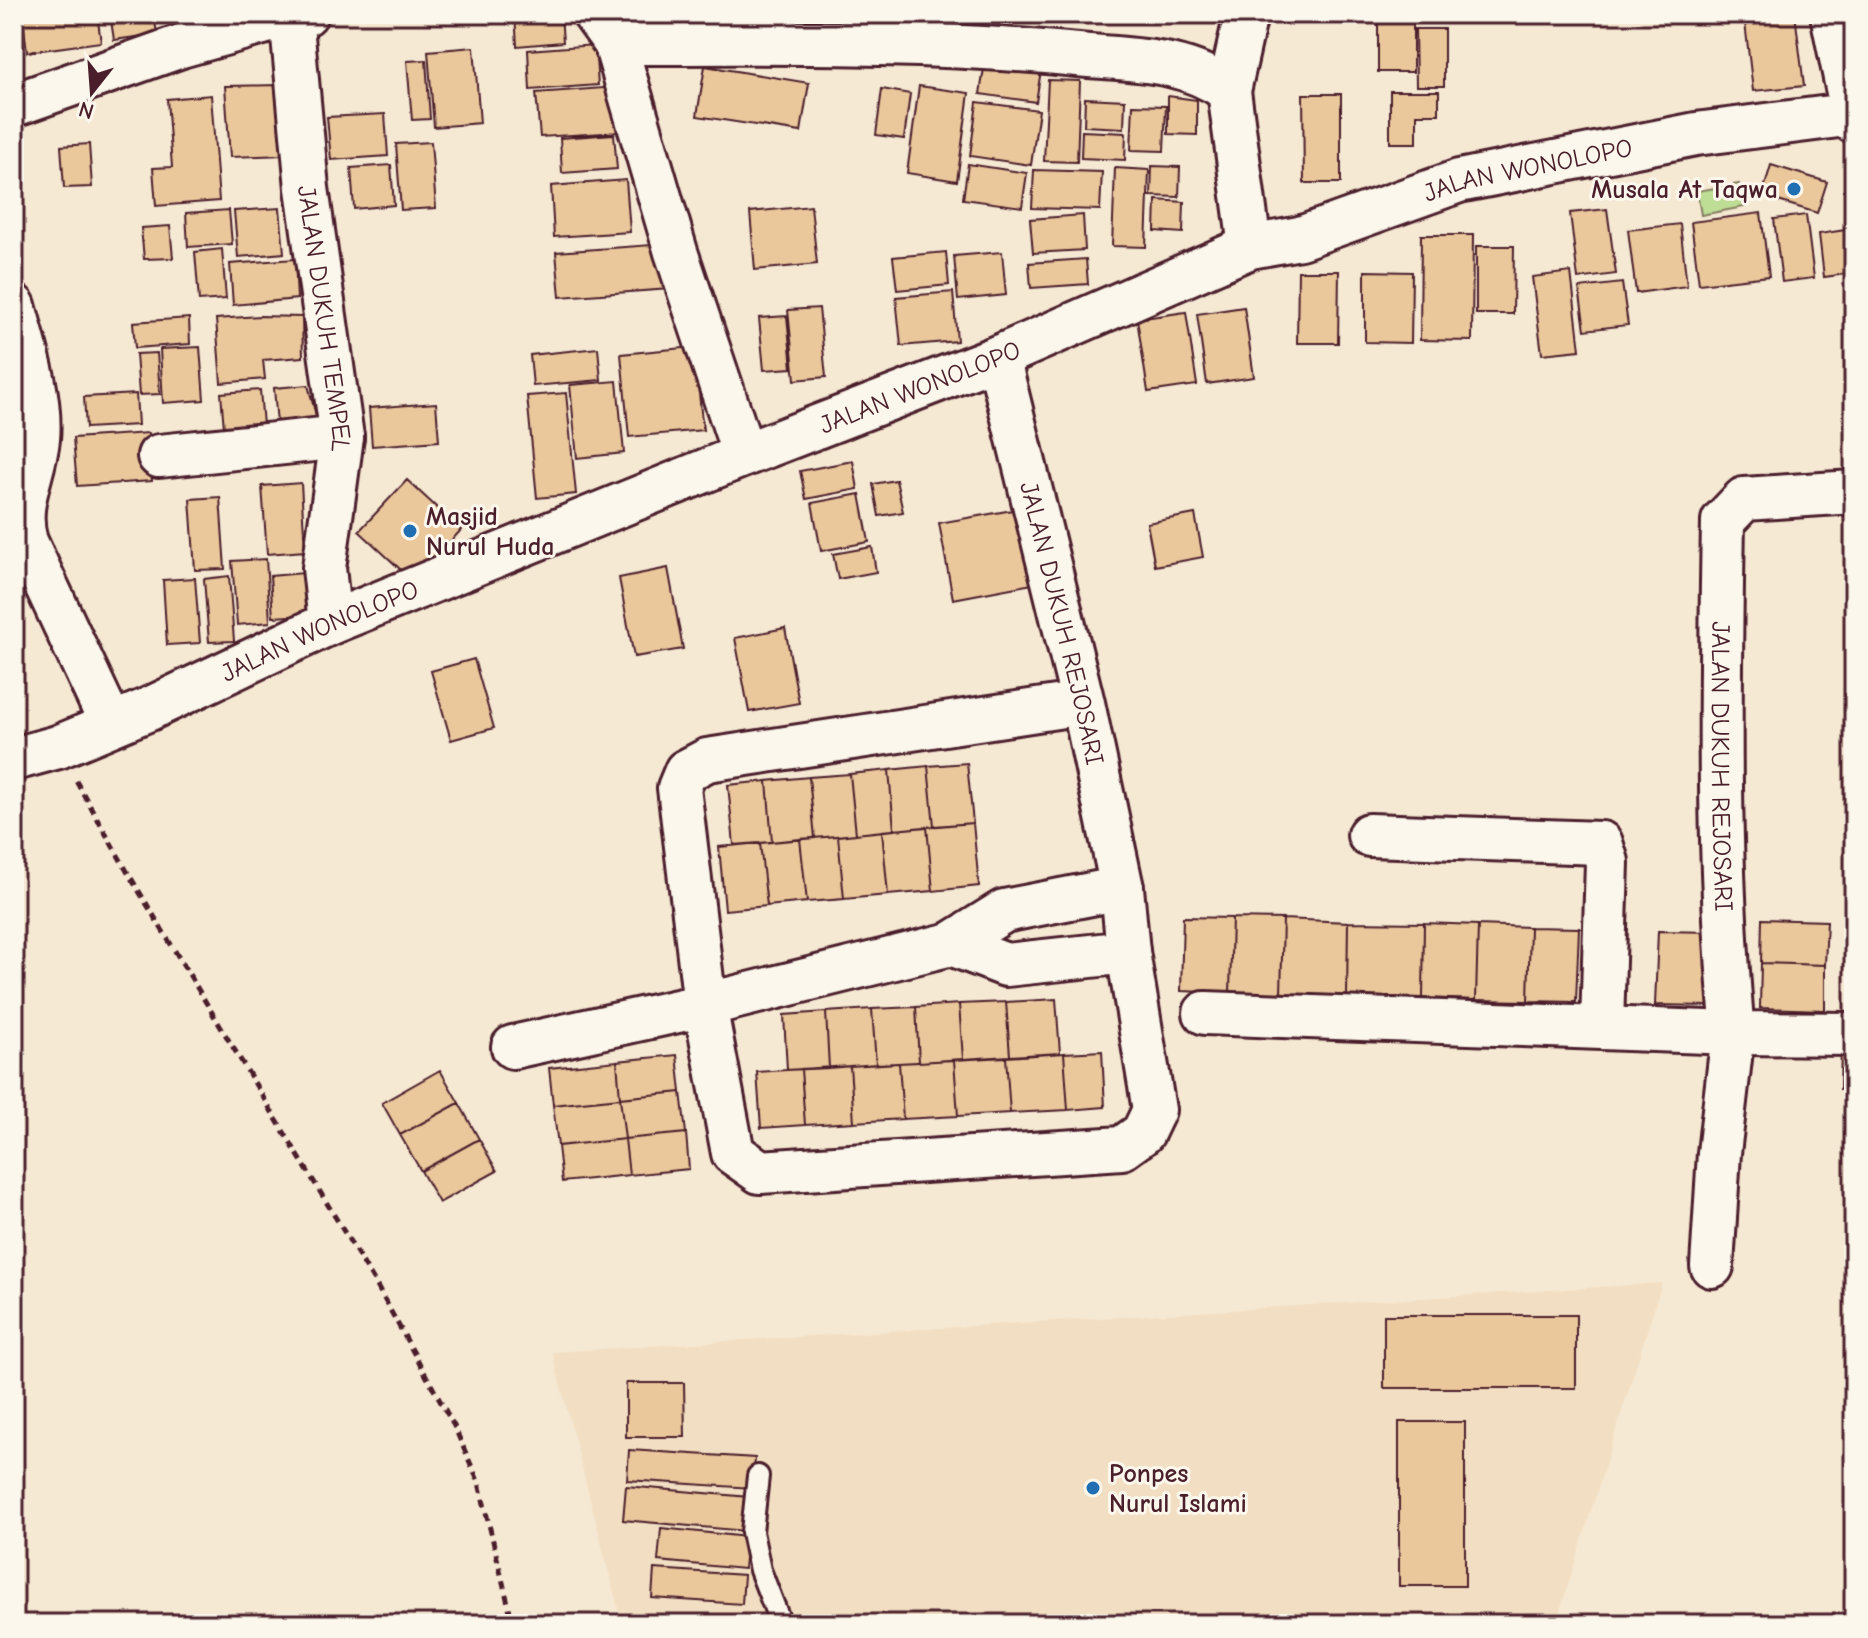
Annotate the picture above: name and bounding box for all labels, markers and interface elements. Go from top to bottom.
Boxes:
north arrow [52,52,132,132]
text: N [76,96,97,125]
street label: JALAN WONOLOPO [1420,133,1635,209]
place label: Musala At Taqwa [1591,175,1778,205]
marker: Musala At Taqwa [1785,180,1803,198]
street label: JALAN DUKUH TEMPEL [291,184,356,454]
street label: JALAN WONOLOPO [815,335,1025,440]
street label: JALAN DUKUH REJOSARI [1013,479,1110,768]
place label: Masjid Nurul Huda [426,502,555,562]
marker: Masjid Nurul Huda [401,522,419,540]
street label: JALAN WONOLOPO [216,575,423,689]
street label: JALAN DUKUH REJOSARI [1705,621,1739,912]
place label: Ponpes Nurul Islami [1109,1459,1247,1519]
marker: Ponpes Nurul Islami [1084,1479,1102,1497]

